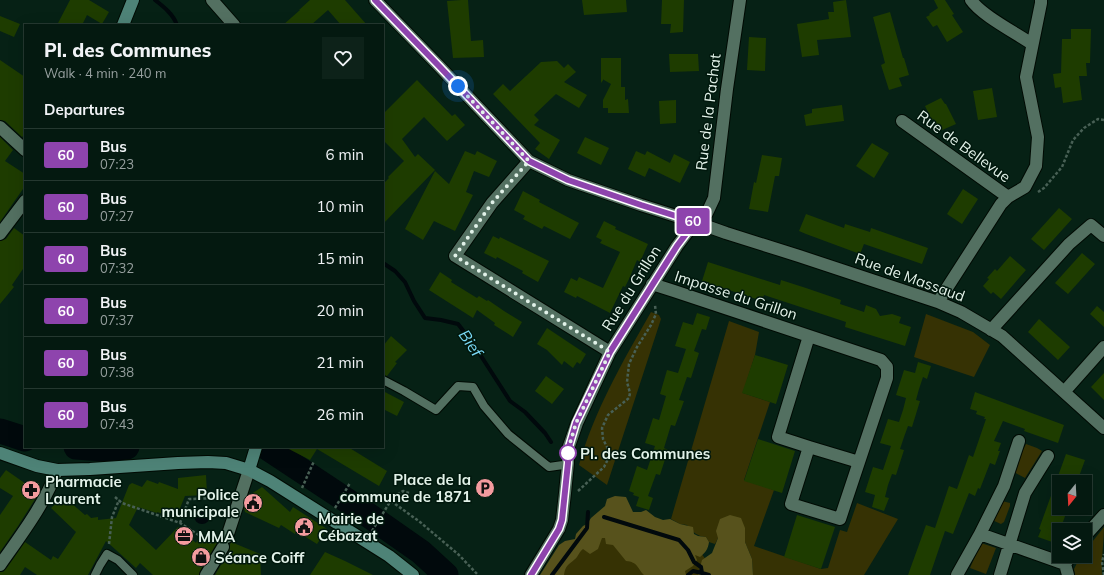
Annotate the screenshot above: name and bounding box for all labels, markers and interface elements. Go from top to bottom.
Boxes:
button: heart [322,37,364,79]
text: Pl. des Communes [44,38,211,62]
street label: Rue de la Pachat [691,53,725,171]
text: Walk · 4 min · 240 m [44,65,166,81]
your location [448,76,468,96]
text: Departures [44,100,125,119]
street label: Rue de Bellevue [914,106,1014,186]
text: Bus [100,137,127,156]
text: 6 min [326,145,364,164]
text: 60 [58,146,74,164]
text: 07:23 [100,156,134,172]
text: Bus [100,189,127,208]
text: 10 min [317,197,364,216]
text: 60 [58,198,74,216]
text: 07:27 [100,208,134,224]
line badge: 60 [675,208,711,234]
text: 60 [685,212,701,230]
text: Bus [100,241,127,260]
street label: Rue du Grillon [597,242,665,334]
street label: Rue de Massaud [852,248,968,306]
text: 15 min [317,249,364,268]
text: 60 [58,250,74,268]
text: 07:32 [100,260,134,276]
street label: Impasse du Grillon [672,266,800,324]
text: Bus [100,293,127,312]
text: 20 min [317,301,364,320]
text: 60 [58,302,74,320]
text: 07:37 [100,312,134,328]
water label: Bief [455,325,488,362]
text: Bus [100,345,127,364]
text: 21 min [317,353,364,372]
text: 60 [58,354,74,372]
text: 07:38 [100,364,134,380]
text: Bus [100,397,127,416]
text: 26 min [317,405,364,424]
text: 60 [58,406,74,424]
text: 07:43 [100,416,134,432]
marker: Pl. des Communes [559,444,577,462]
place label: Pl. des Communes [580,444,710,463]
place label: Place de la commune de 1871 [340,470,471,506]
place label: Pharmacie Laurent [45,472,122,508]
north arrow [1052,475,1092,515]
map controls [1052,475,1092,563]
parking icon: Place de la commune de 1871 [474,477,496,499]
pharmacy icon: Pharmacie Laurent [20,479,42,501]
place label: Police municipale [161,485,239,521]
public building icon: Police municipale [242,492,264,514]
place label: Mairie de Cébazat [318,509,384,545]
public building icon: Mairie de Cébazat [293,516,315,538]
button: layers [1052,523,1092,563]
office icon: MMA [173,525,195,547]
place label: MMA [198,527,236,546]
shop icon: Séance Coiff [190,546,212,568]
place label: Séance Coiff [215,548,305,567]

